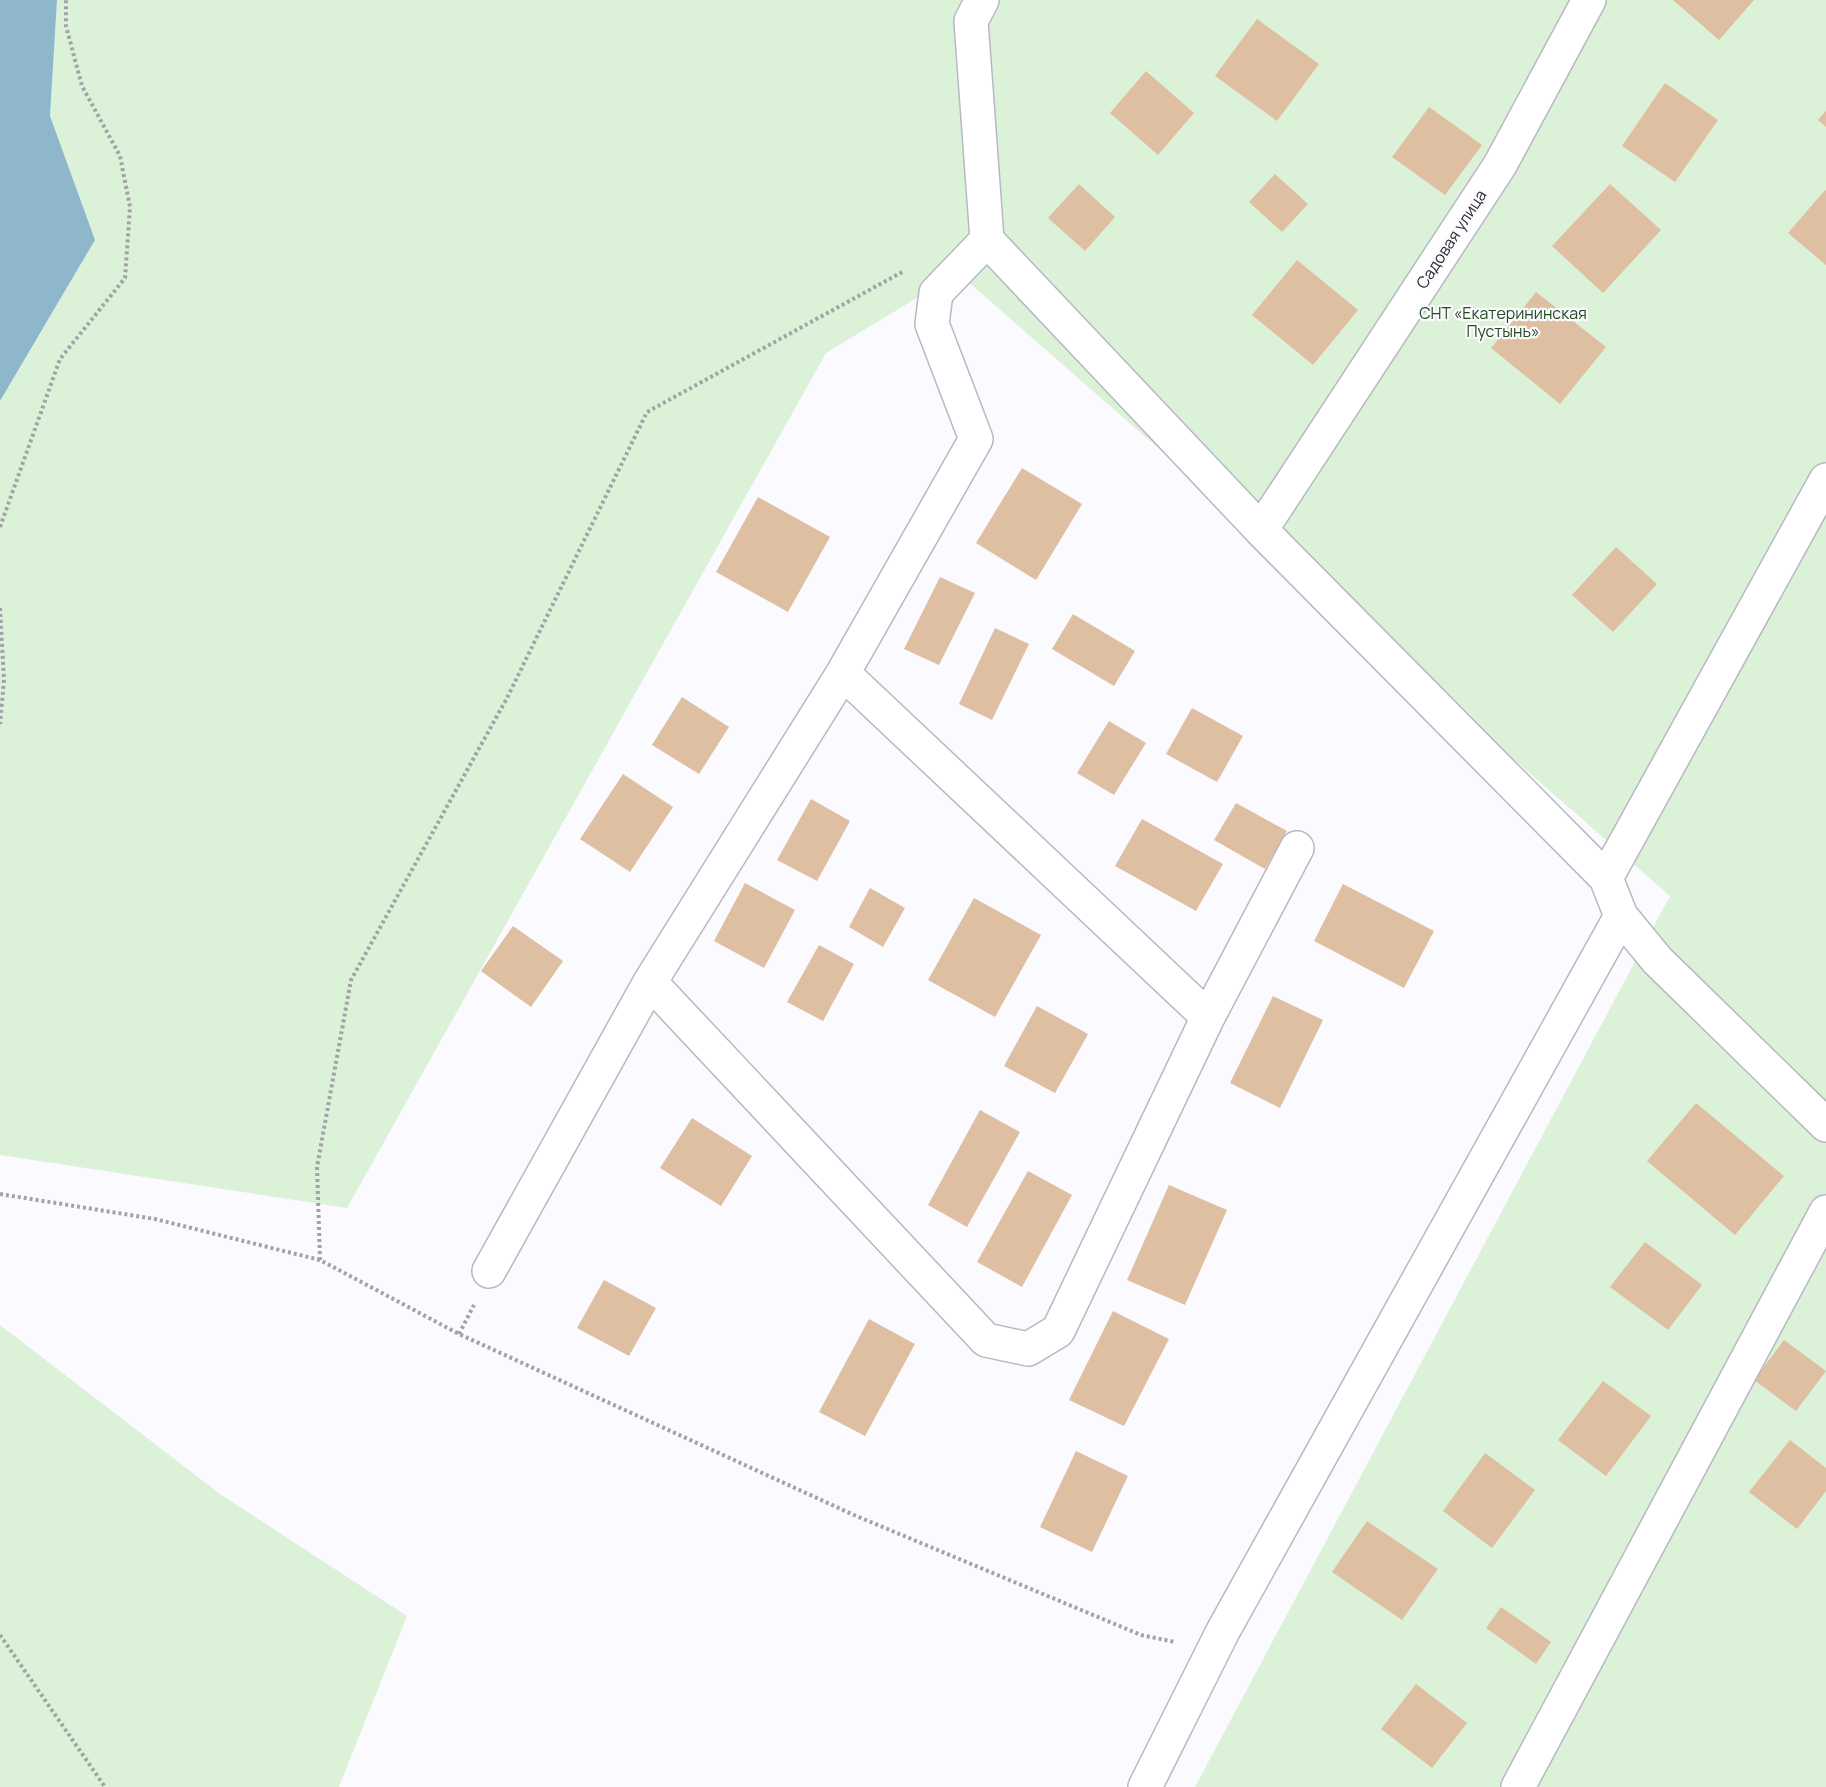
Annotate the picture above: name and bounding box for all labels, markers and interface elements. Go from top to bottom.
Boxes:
street label: Садовая улица [1411,185,1491,293]
park label: СНТ «Екатерининская Пустынь» [1419,302,1587,342]

